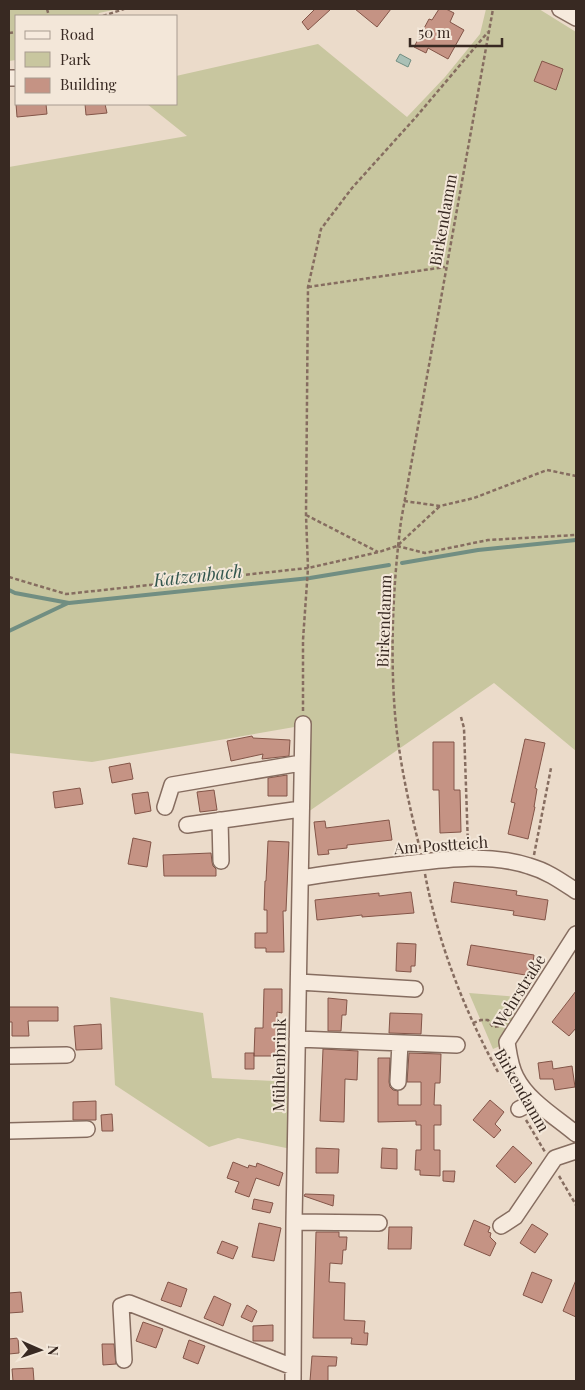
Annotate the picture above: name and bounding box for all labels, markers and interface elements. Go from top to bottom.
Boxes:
legend [15,15,178,105]
scale bar [410,15,502,47]
text: 50 m [418,22,451,42]
text: Road [60,24,94,44]
text: Park [60,49,92,69]
text: Building [60,74,117,94]
street label: Birkendamm [424,172,461,268]
water label: Katzenbach [151,558,244,592]
street label: Birkendamm [371,574,396,668]
street label: Am Postteich [392,831,489,858]
street label: Wehrstraße [487,950,550,1032]
street label: Mühlenbrink [267,1018,290,1112]
street label: Birkendamm [490,1044,555,1135]
north arrow [15,1325,65,1375]
text: N [44,1345,63,1356]

